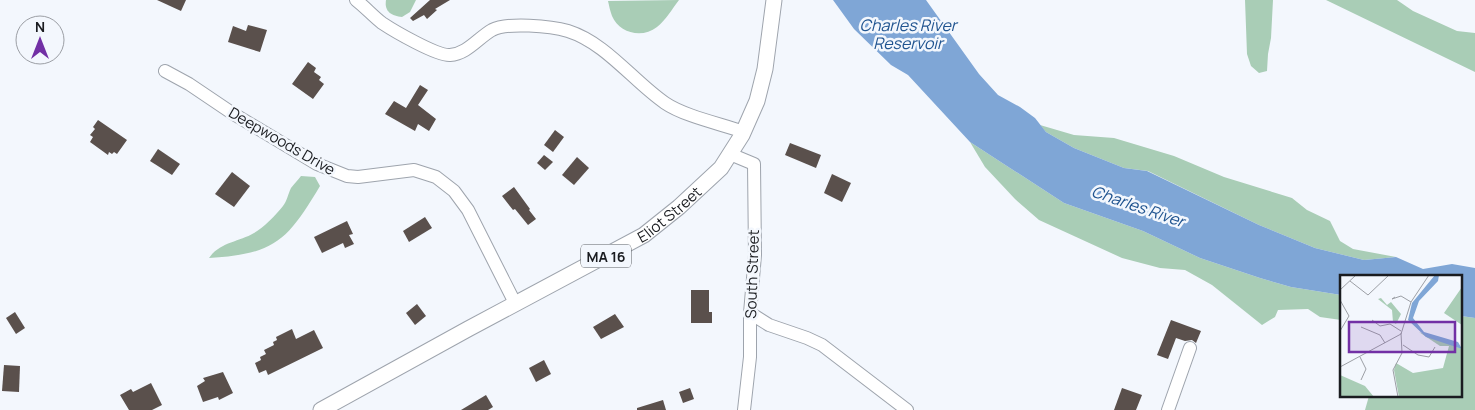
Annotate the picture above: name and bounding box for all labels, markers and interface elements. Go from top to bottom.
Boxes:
water label: Charles River Reservoir [859,14,959,54]
north arrow [15,15,65,65]
text: N [35,17,45,36]
street label: Deepwoods Drive [225,102,339,180]
water label: Charles River [1089,180,1190,233]
street label: Eliot Street [634,181,706,247]
street label: South Street [740,229,764,319]
road number: MA 16 [581,245,631,268]
inset map [1340,275,1462,398]

